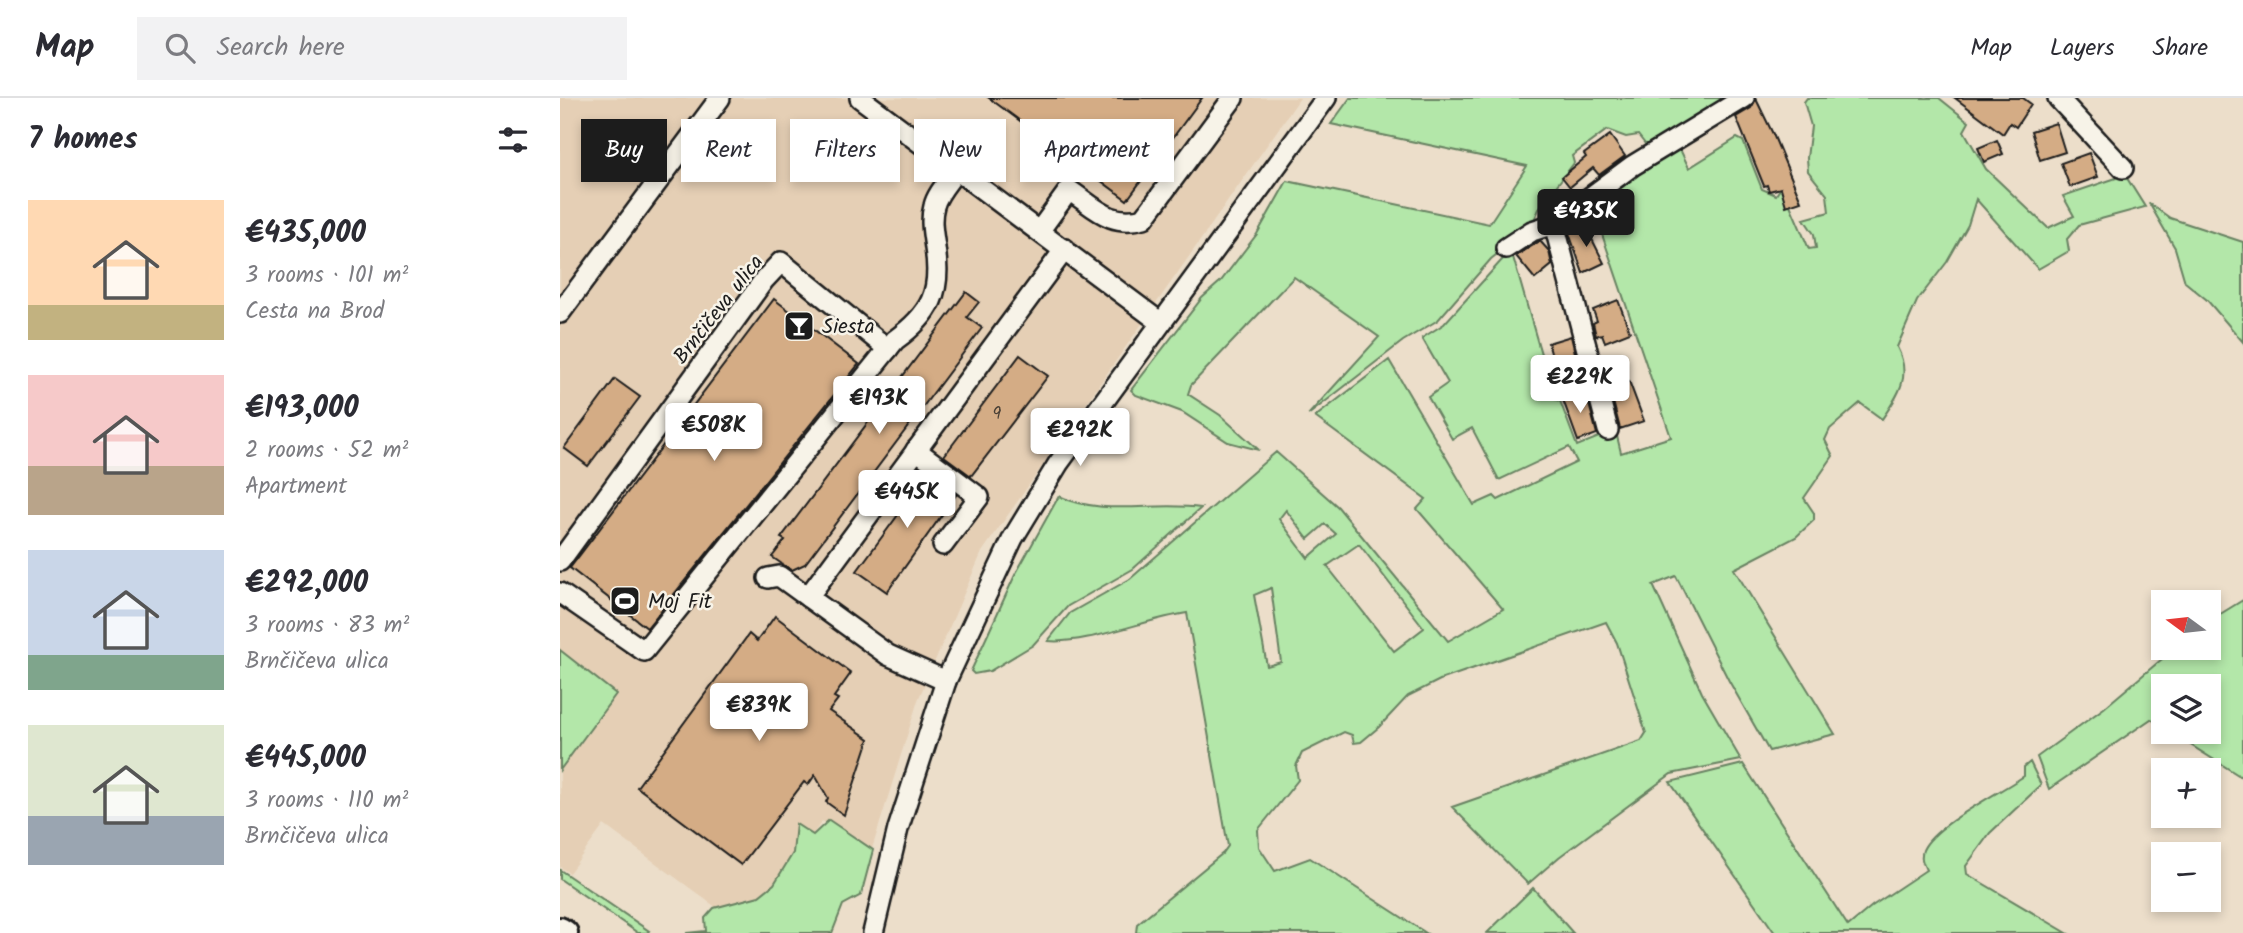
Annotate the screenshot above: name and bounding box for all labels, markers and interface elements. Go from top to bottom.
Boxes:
search box [137,17,627,80]
text: Map [35,22,95,75]
text: Search here [217,27,345,69]
icon: search [161,29,199,67]
text: Map [1970,29,2012,68]
text: Layers [2050,29,2114,68]
text: Share [2152,29,2208,68]
text: 7 homes [28,116,138,164]
chip: Buy [581,119,667,182]
chip: Rent [681,119,776,182]
chip: Filters [790,119,900,182]
chip: New [914,119,1006,182]
chip: Apartment [1020,119,1174,182]
icon: filters [494,121,532,159]
pin: €435K [1537,190,1635,249]
text: €435K [1553,194,1619,230]
text: €435,000 [245,210,366,258]
icon: home [84,228,168,312]
street label: Brnčičeva ulica [666,248,773,372]
text: 3 rooms · 101 m² [245,258,408,294]
text: Cesta na Brod [245,294,384,330]
bar icon: Siesta [782,309,816,343]
place label: Siesta [822,311,875,344]
pin: €229K [1531,356,1629,415]
text: €229K [1547,360,1613,396]
pin: €193K [830,376,928,436]
text: €193K [849,381,909,417]
text: €193,000 [245,385,359,433]
house number: 9 [993,400,1002,429]
icon: home [84,403,168,487]
pin: €508K [665,404,763,463]
text: €508K [681,408,747,444]
pin: €292K [1031,408,1129,468]
text: €292K [1047,413,1113,449]
text: 2 rooms · 52 m² [245,433,408,469]
text: Apartment [245,469,347,505]
pin: €445K [858,470,956,530]
text: €445K [874,475,940,511]
text: €292,000 [245,560,368,608]
icon: home [84,578,168,662]
sports icon: Moj Fit [608,584,642,618]
place label: Moj Fit [648,586,713,619]
north arrow [2151,590,2221,660]
map controls [2151,590,2221,912]
text: 3 rooms · 83 m² [245,608,409,644]
text: Brnčičeva ulica [245,644,389,680]
button: layers [2151,674,2221,744]
pin: €839K [710,684,808,743]
text: €839K [726,688,792,724]
text: €445,000 [245,735,366,783]
icon: home [84,753,168,837]
button: + [2151,758,2221,828]
text: 3 rooms · 110 m² [245,783,408,819]
text: Brnčičeva ulica [245,819,389,855]
button: − [2151,842,2221,912]

